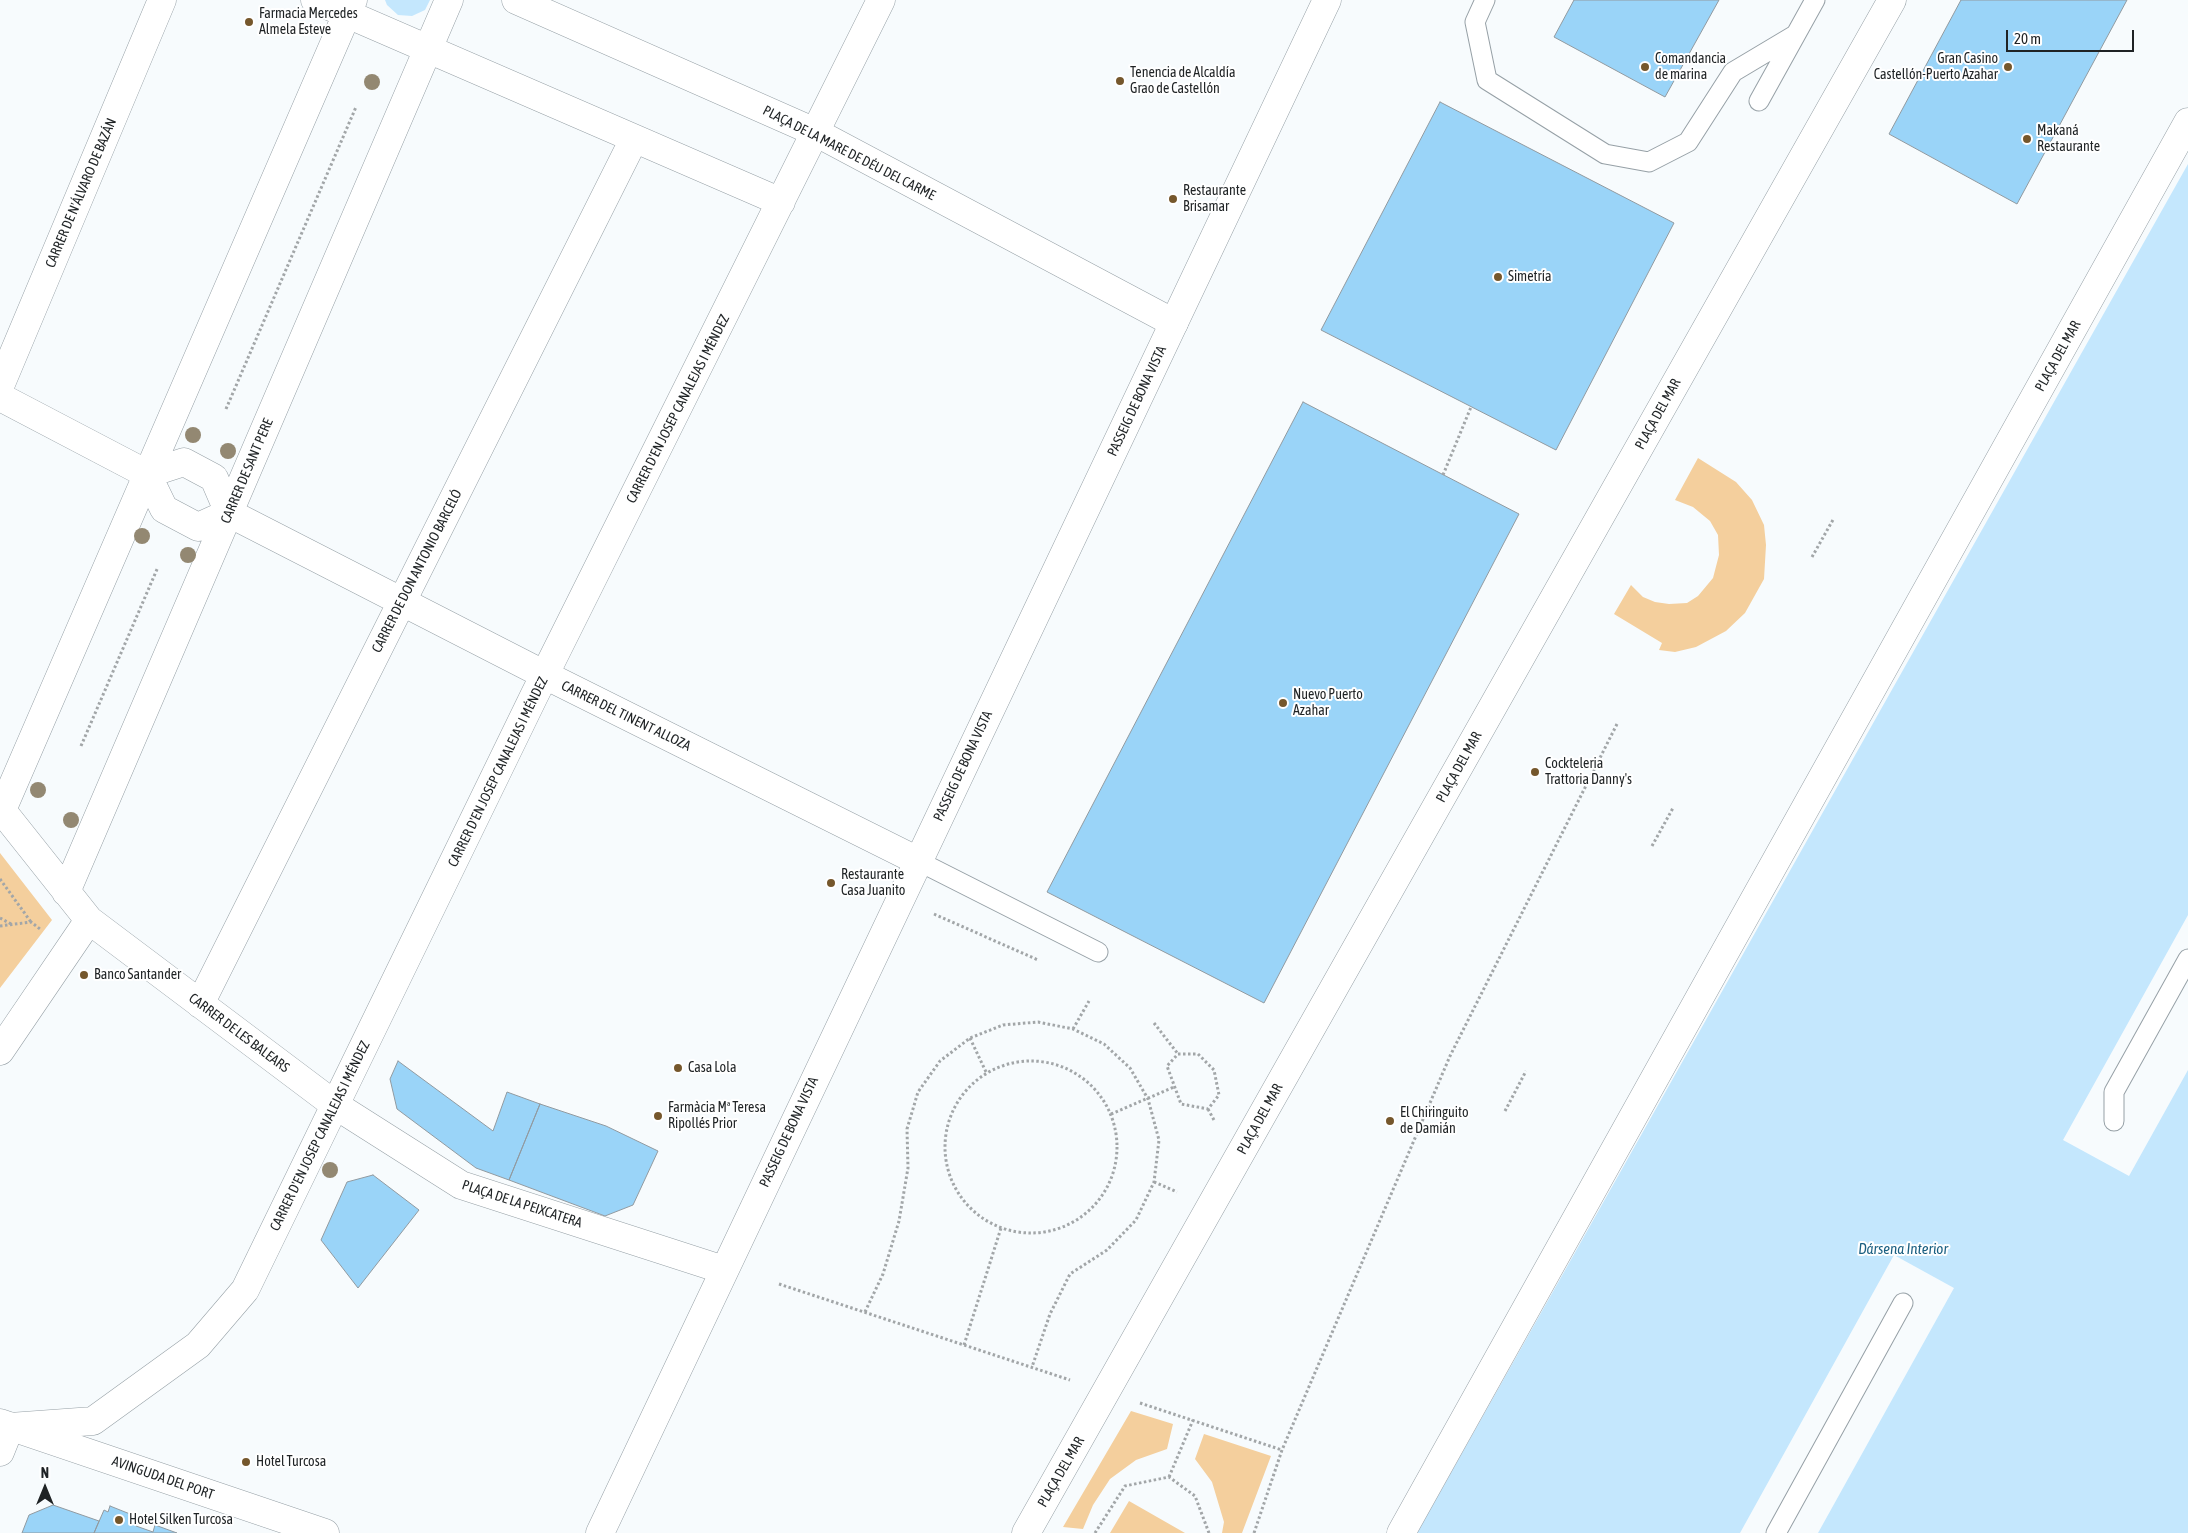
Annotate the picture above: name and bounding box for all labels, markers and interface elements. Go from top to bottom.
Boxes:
place label: Farmacia Mercedes Almela Esteve [259,6,358,38]
marker: Farmacia Mercedes Almela Esteve [243,16,255,28]
scale bar [2008,20,2136,52]
text: 20 m [2014,30,2041,47]
place label: Comandancia de marina [1655,51,1726,84]
place label: Gran Casino Castellón-Puerto Azahar [1874,51,1998,84]
marker: Comandancia de marina [1639,61,1651,73]
marker: Gran Casino Castellón-Puerto Azahar [2002,61,2014,73]
place label: Tenencia de Alcaldía Grao de Castellón [1130,65,1235,98]
marker: Tenencia de Alcaldía Grao de Castellón [1114,75,1126,87]
street label: PLAÇA DE LA MARE DE DÉU DEL CARME [760,102,938,204]
street label: CARRER DE N'ÁLVARO DE BAZÁN [42,116,120,270]
place label: Makaná Restaurante [2037,123,2100,156]
marker: Makaná Restaurante [2021,133,2033,145]
place label: Restaurante Brisamar [1183,183,1246,216]
marker: Restaurante Brisamar [1167,193,1179,205]
place label: Simetría [1508,269,1551,285]
marker: Simetría [1492,271,1504,283]
street label: CARRER D'EN JOSEP CANALEJAS I MÉNDEZ [623,312,733,506]
street label: PLAÇA DEL MAR [2032,318,2084,394]
street label: PASSEIG DE BONA VISTA [1104,343,1170,459]
street label: PLAÇA DEL MAR [1632,376,1684,452]
street label: CARRER DE SANT PERE [217,416,277,526]
street label: CARRER DE DON ANTONIO BARCELÓ [368,487,466,655]
street label: CARRER D'EN JOSEP CANALEJAS I MÉNDEZ [445,674,551,870]
street label: CARRER DEL TINENT ALLOZA [559,677,693,755]
place label: Nuevo Puerto Azahar [1293,687,1363,720]
marker: Nuevo Puerto Azahar [1277,697,1289,709]
street label: PASSEIG DE BONA VISTA [930,708,996,824]
street label: PLAÇA DEL MAR [1433,729,1485,805]
place label: Cockteleria Trattoria Danny's [1545,756,1632,789]
marker: Cockteleria Trattoria Danny's [1529,766,1541,778]
place label: Restaurante Casa Juanito [841,867,905,900]
marker: Restaurante Casa Juanito [825,877,837,889]
place label: Banco Santander [94,967,181,983]
marker: Banco Santander [78,969,90,981]
street label: CARRER DE LES BALEARS [185,990,293,1076]
street label: CARRER D'EN JOSEP CANALEJAS I MÉNDEZ [267,1038,373,1234]
place label: Casa Lola [688,1060,736,1076]
marker: Casa Lola [672,1062,684,1074]
street label: PASSEIG DE BONA VISTA [756,1074,822,1190]
street label: PLAÇA DEL MAR [1234,1081,1286,1157]
place label: Farmàcia Mª Teresa Ripollés Prior [668,1100,766,1132]
place label: El Chiringuito de Damián [1400,1105,1469,1138]
marker: Farmàcia Mª Teresa Ripollés Prior [652,1110,664,1122]
marker: El Chiringuito de Damián [1384,1115,1396,1127]
street label: PLAÇA DE LA PEIXCATERA [460,1177,584,1231]
water label: Dársena Interior [1858,1240,1948,1258]
street label: PLAÇA DEL MAR [1034,1434,1088,1510]
street label: AVINGUDA DEL PORT [110,1453,216,1503]
place label: Hotel Turcosa [256,1454,326,1470]
marker: Hotel Turcosa [240,1456,252,1468]
north arrow [20,1463,70,1513]
text: N [41,1465,49,1481]
place label: Hotel Silken Turcosa [129,1512,233,1528]
marker: Hotel Silken Turcosa [113,1514,125,1526]

